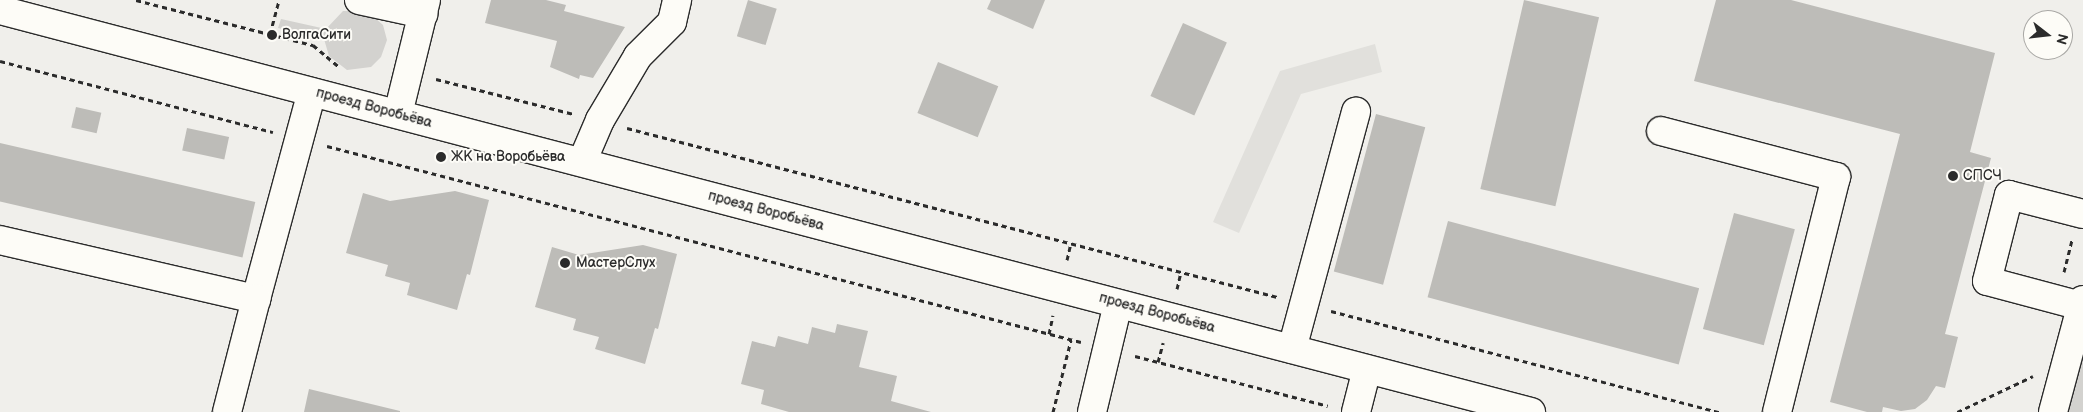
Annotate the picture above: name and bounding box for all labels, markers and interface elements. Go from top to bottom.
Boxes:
north arrow [2023,10,2073,60]
place label: ВолгаСити [282,27,351,43]
marker: ВолгаСити [266,29,278,41]
text: N [2052,32,2072,46]
street label: проезд Воробьёва [314,84,434,132]
place label: ЖК на Воробьёва [451,149,565,165]
marker: ЖК на Воробьёва [435,151,447,163]
place label: СПСЧ [1963,168,2002,184]
marker: СПСЧ [1947,170,1959,182]
street label: проезд Воробьёва [706,187,826,235]
place label: МастерСлух [576,255,655,271]
marker: МастерСлух [558,256,572,270]
street label: проезд Воробьёва [1097,289,1217,337]

